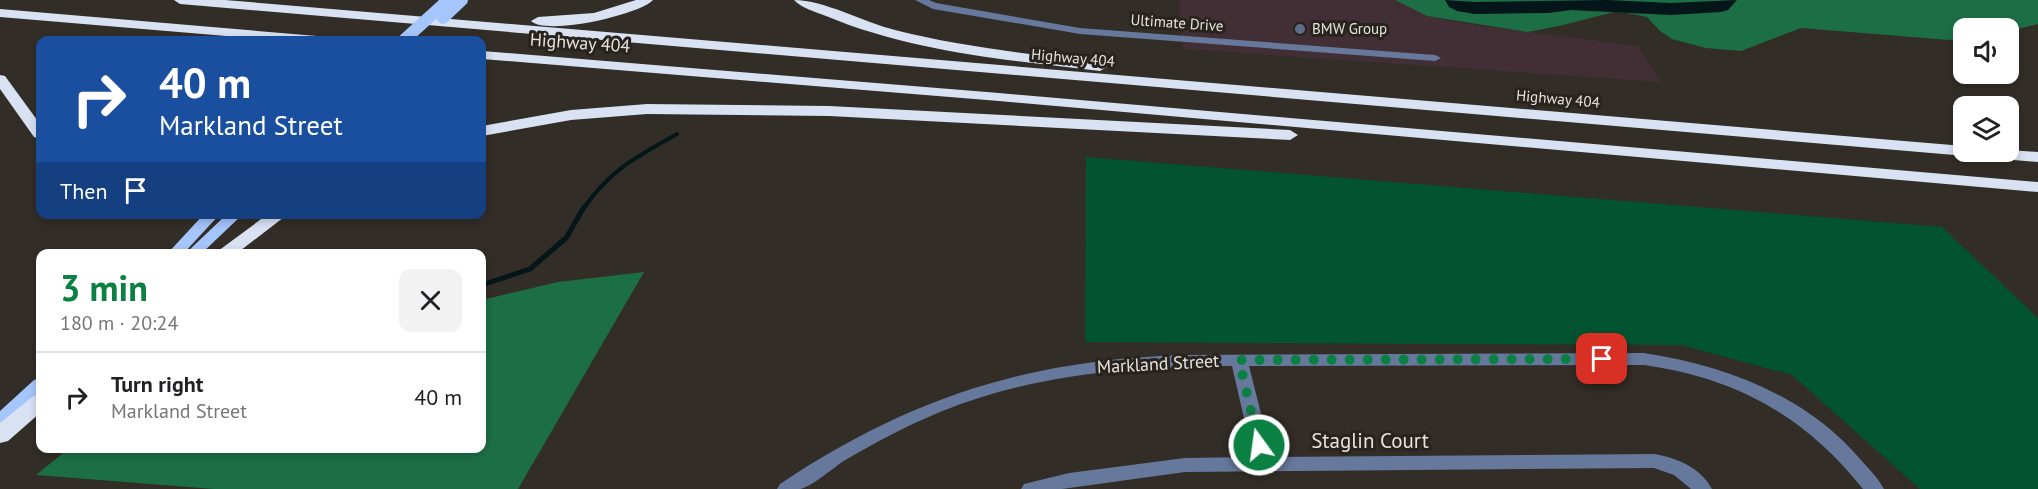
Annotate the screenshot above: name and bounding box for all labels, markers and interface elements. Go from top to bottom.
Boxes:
street label: Ultimate Drive [1130,10,1224,35]
map controls [1953,18,2019,162]
button: sound [1953,18,2019,84]
place label: BMW Group [1312,19,1387,38]
marker: BMW Group [1293,22,1307,36]
street label: Highway 404 [529,28,631,57]
street label: Highway 404 [1030,44,1116,71]
text: 40 m [159,55,251,110]
icon: right [60,60,138,138]
street label: Highway 404 [1515,85,1601,112]
button: layers [1953,96,2019,162]
text: Markland Street [159,108,343,142]
icon: arrive [119,174,152,207]
text: Then [60,177,107,205]
text: 3 min [60,264,148,311]
button: close [399,269,462,332]
text: 180 m · 20:24 [60,310,178,336]
pin [1576,333,1627,384]
icon: arrive [1585,342,1618,375]
street label: Markland Street [1096,349,1220,378]
text: Turn right [111,370,203,398]
icon: right [60,381,93,414]
text: 40 m [414,383,462,411]
text: Markland Street [111,398,247,424]
position arrow [1227,413,1291,477]
street label: Staglin Court [1311,427,1429,454]

